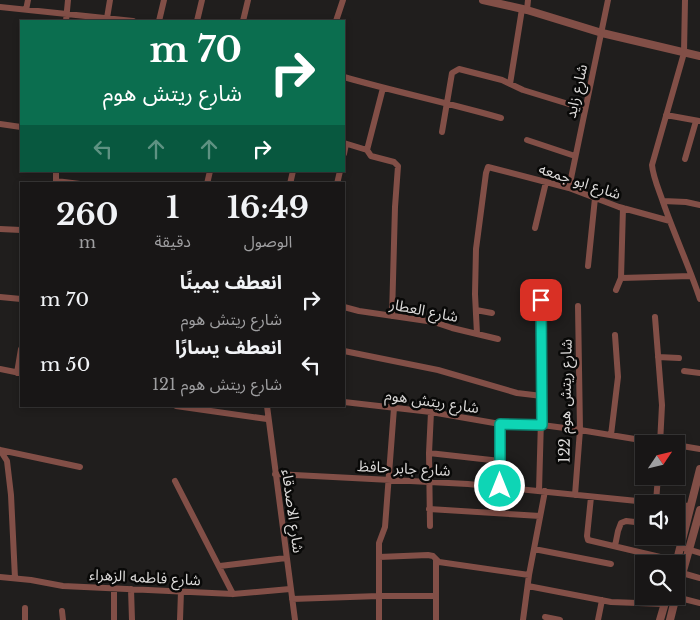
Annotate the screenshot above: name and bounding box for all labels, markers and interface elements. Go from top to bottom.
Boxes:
text: 70 m [149,28,242,71]
icon: right [260,40,325,105]
street label: شارع زايد [561,62,594,120]
text: شارع ريتش هوم [103,80,242,107]
icon: left [89,135,117,163]
icon: ahead [142,135,170,163]
icon: ahead [195,135,223,163]
icon: right [248,135,276,163]
street label: شارع ابو جمعه [536,159,624,206]
text: 1 [166,189,179,226]
text: 16:49 [227,189,309,226]
text: 260 [56,196,118,233]
text: دقيقة [155,231,191,251]
text: الوصول [244,231,292,251]
text: m [79,232,96,252]
text: انعطف يمينًا [180,271,282,294]
pin [520,279,562,321]
icon: right [297,286,325,314]
icon: arrive [527,286,555,314]
text: 70 m [40,288,89,311]
street label: شارع العطار [387,294,460,329]
text: شارع ريتش هوم [181,309,282,329]
text: انعطف يسارًا [175,336,282,359]
street label: شارع ريتش هوم 122 [554,338,579,463]
icon: left [297,351,325,379]
text: 50 m [40,353,90,376]
text: شارع ريتش هوم 121 [152,374,282,394]
street label: شارع ريتش هوم [383,385,481,420]
north arrow [635,435,685,485]
map controls [635,435,685,605]
street label: شارع جابر حافظ [357,456,451,483]
position arrow [473,459,525,511]
street label: شارع الاصدقاء [275,468,308,555]
button: sound [635,495,685,545]
button: search [635,555,685,605]
street label: شارع فاطمه الزهراء [89,565,202,592]

